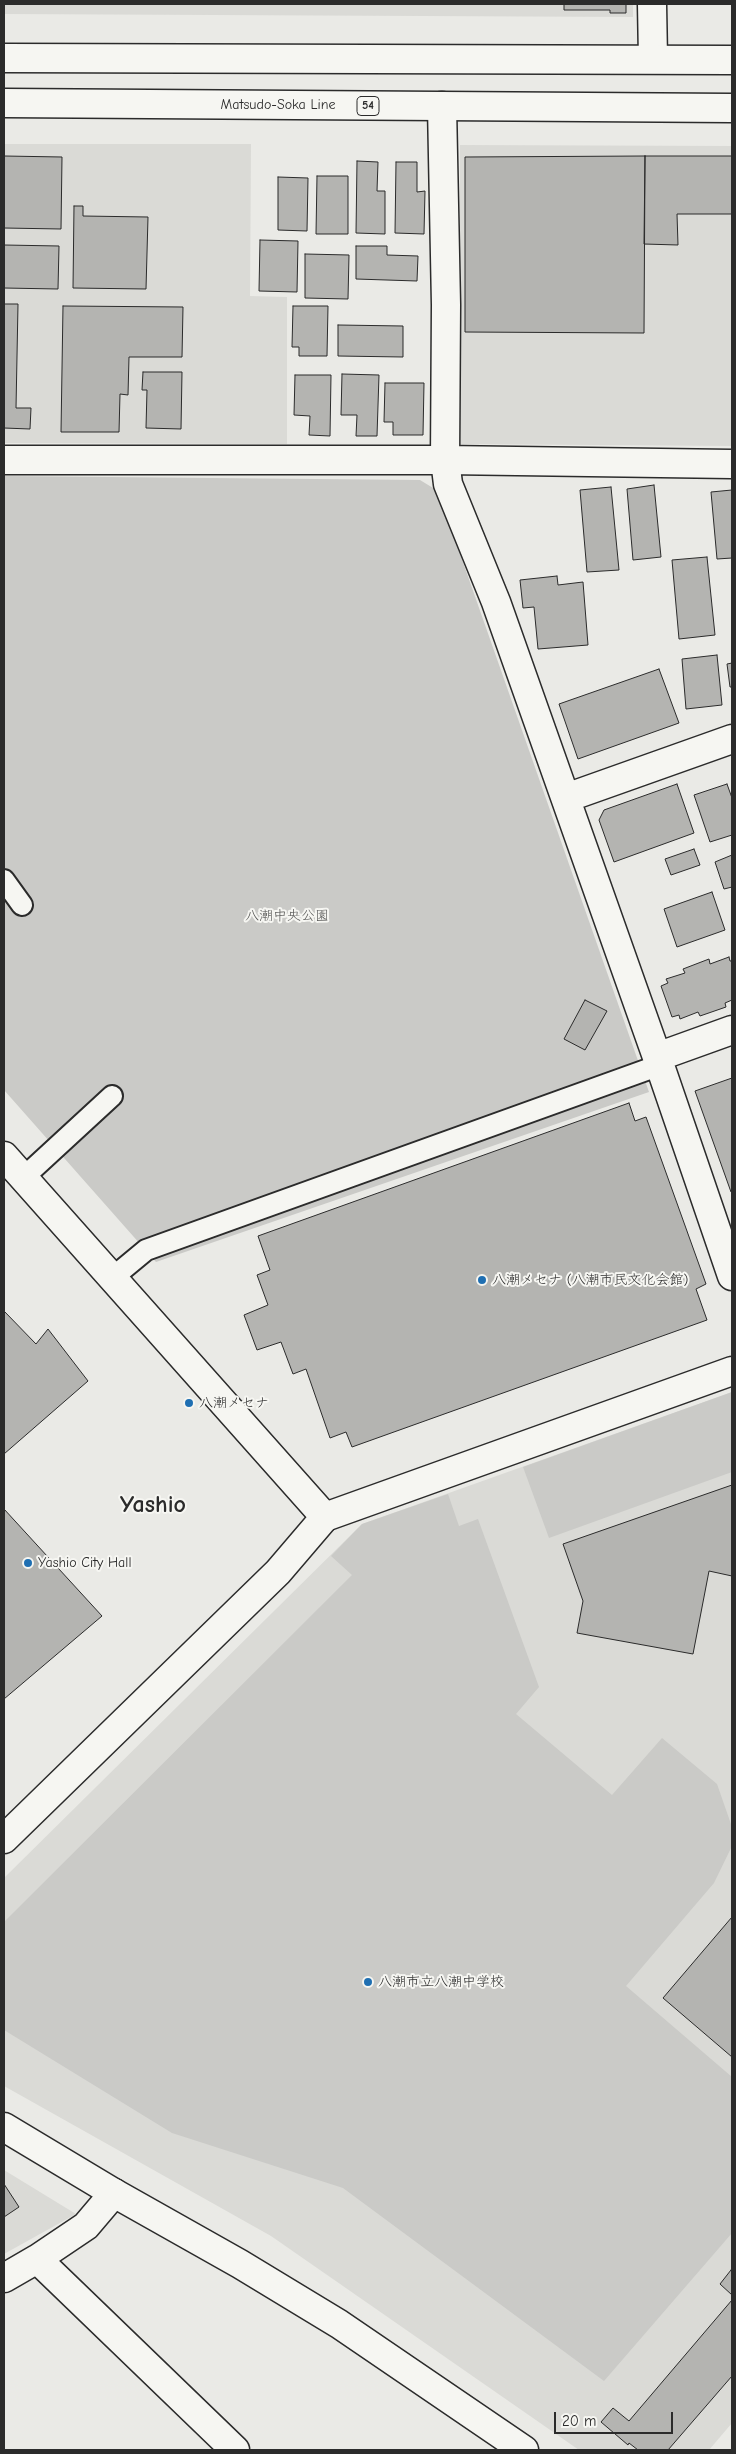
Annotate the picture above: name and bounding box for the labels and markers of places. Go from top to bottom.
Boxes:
place label: 八潮メセナ (八潮市民文化会館) [492,1272,688,1288]
marker: 八潮メセナ (八潮市民文化会館) [476,1274,488,1286]
place label: 八潮メセナ [199,1395,269,1411]
marker: 八潮メセナ [183,1397,195,1409]
place label: Yashio City Hall [38,1555,131,1571]
marker: Yashio City Hall [22,1557,34,1569]
place label: 八潮市立八潮中学校 [378,1974,504,1990]
marker: 八潮市立八潮中学校 [362,1976,374,1988]

